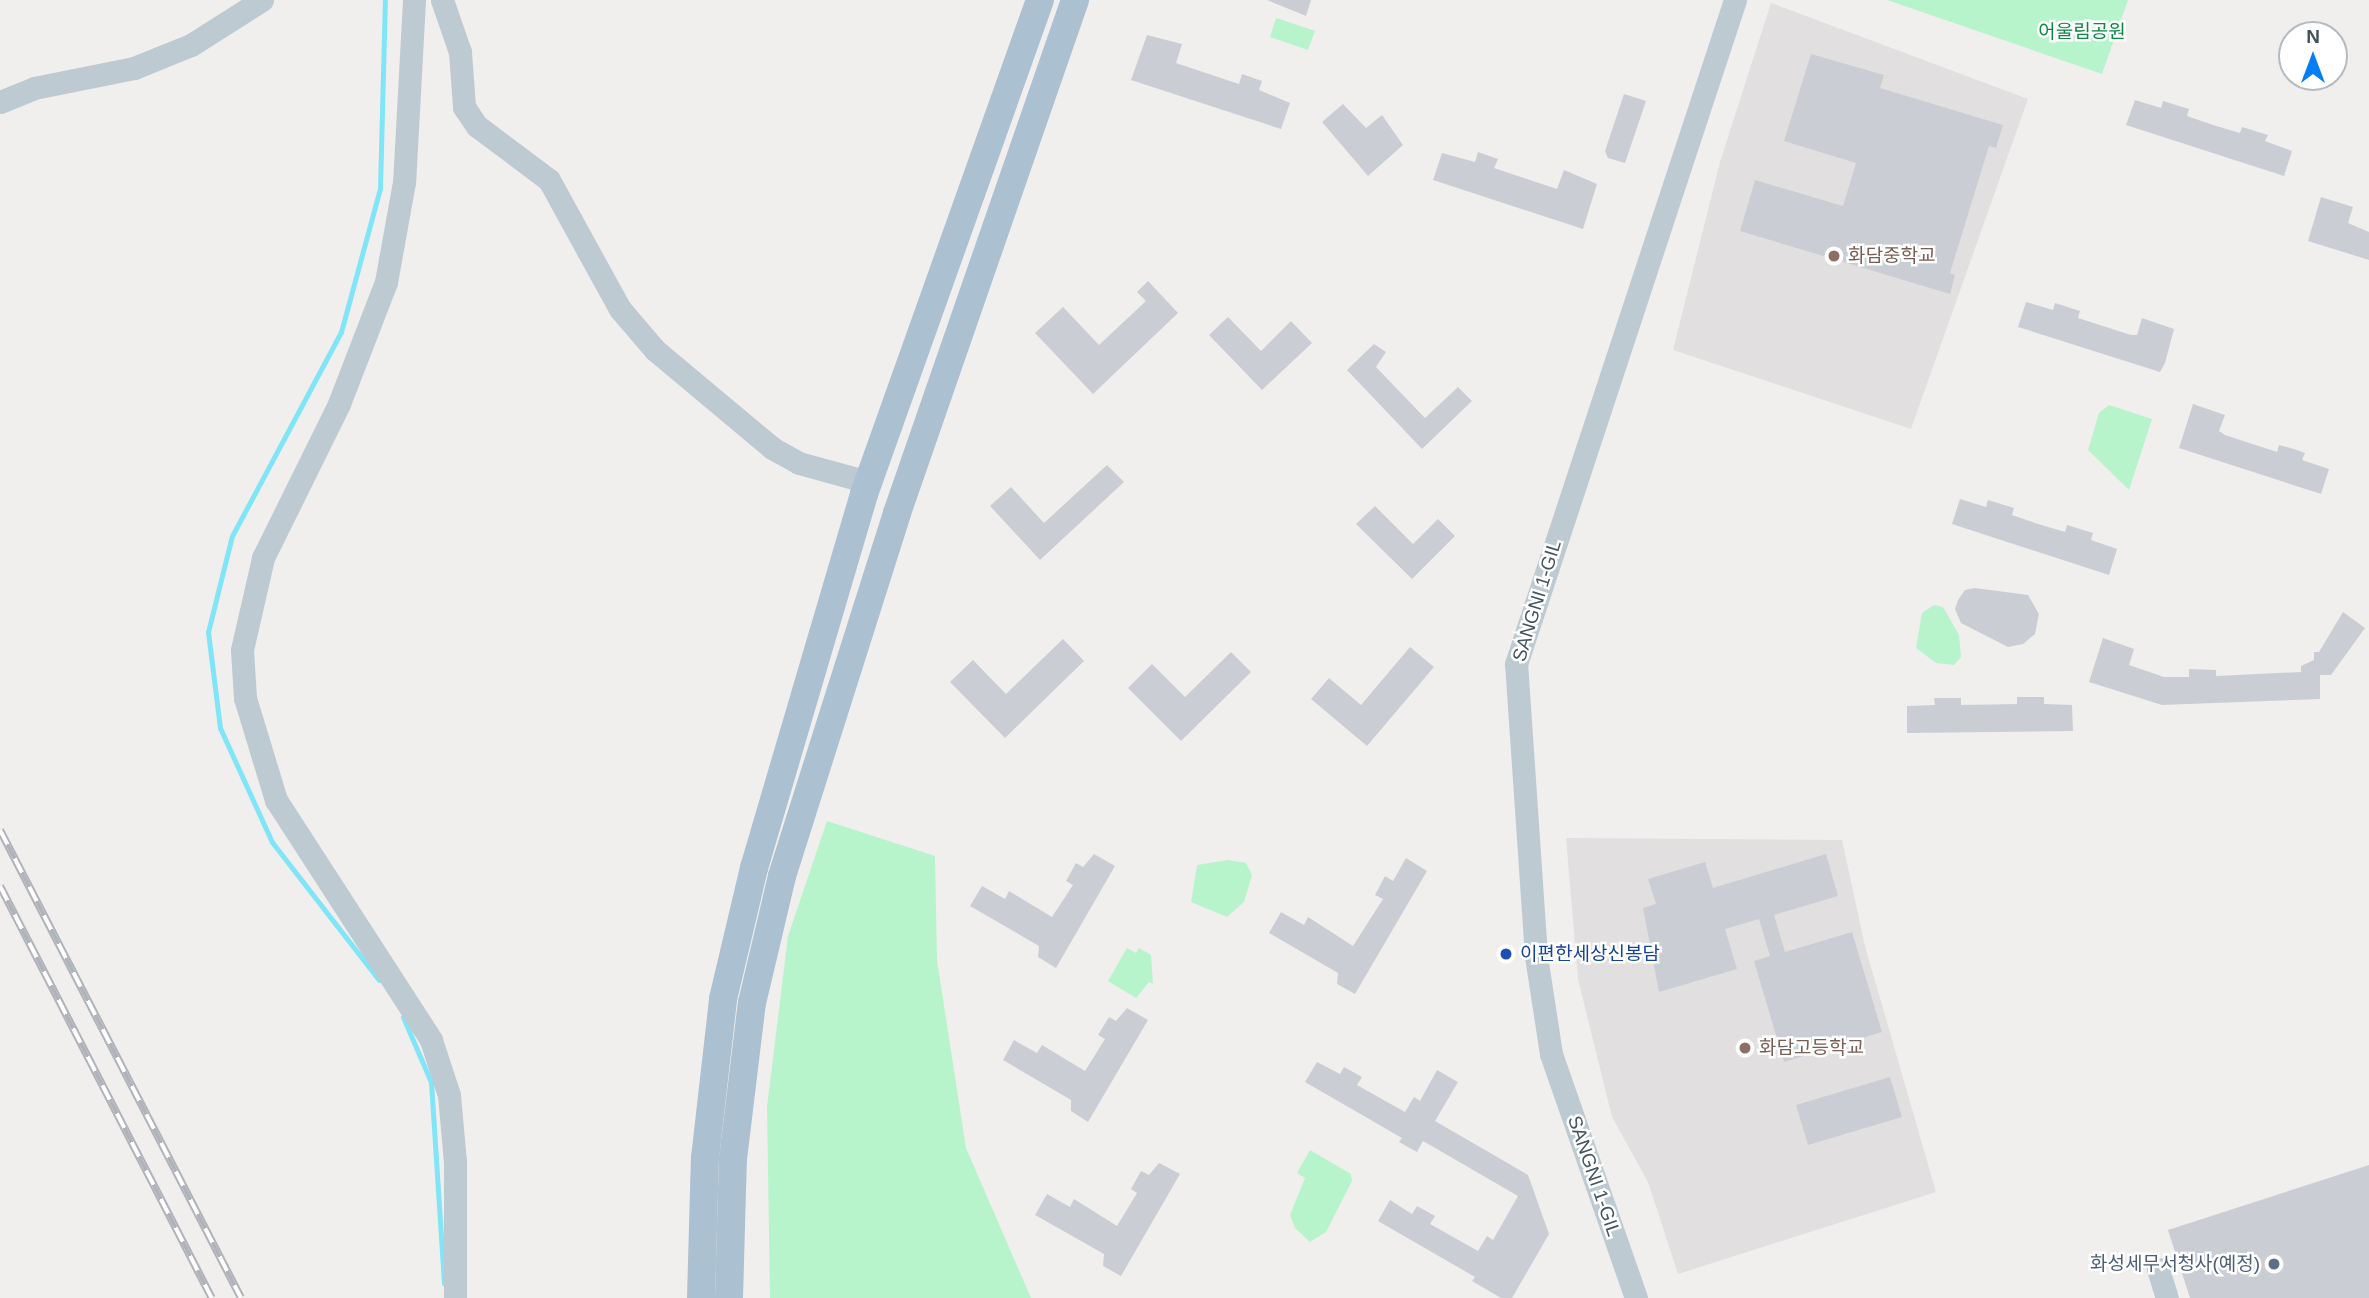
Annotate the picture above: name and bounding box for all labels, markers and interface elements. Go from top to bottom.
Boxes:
park label: 어울림공원 [2038,21,2126,43]
north arrow [2278,21,2348,91]
text: N [2306,26,2320,47]
place label: 화담중학교 [1848,245,1935,267]
marker: 화담중학교 [1826,248,1842,264]
street label: SANGNI 1-GIL [1508,538,1566,664]
place label: 이편한세상신봉담 [1520,943,1660,965]
marker: 이편한세상신봉담 [1498,946,1514,962]
place label: 화담고등학교 [1759,1037,1864,1059]
marker: 화담고등학교 [1737,1040,1753,1056]
street label: SANGNI 1-GIL [1563,1113,1625,1239]
place label: 화성세무서청사(예정) [2090,1253,2260,1275]
marker: 화성세무서청사(예정) [2266,1256,2282,1272]

